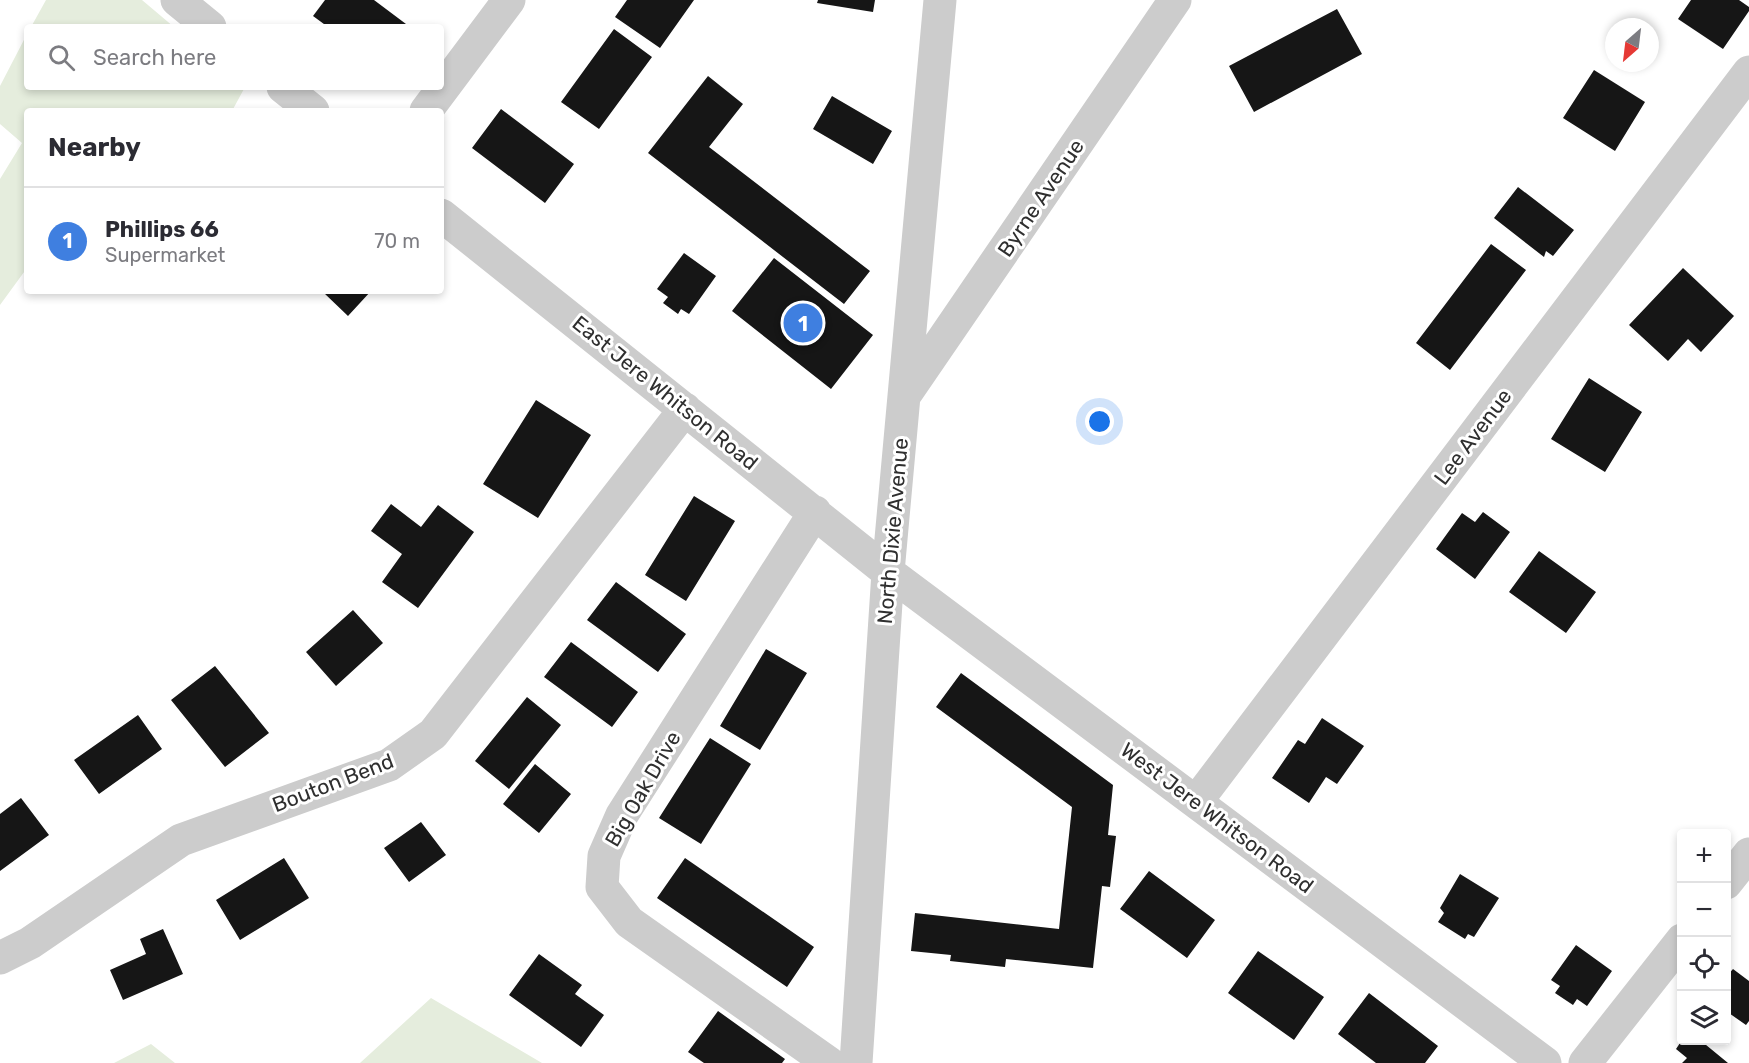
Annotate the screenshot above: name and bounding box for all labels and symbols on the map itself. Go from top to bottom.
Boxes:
north arrow [1605,18,1659,72]
street label: Byrne Avenue [992,134,1089,261]
pin: 1 [784,300,822,346]
street label: East Jere Whitson Road [568,310,763,475]
street label: Lee Avenue [1429,384,1517,489]
your location [1085,407,1114,436]
street label: North Dixie Avenue [872,437,913,625]
street label: Big Oak Drive [600,727,686,851]
street label: West Jere Whitson Road [1116,737,1319,898]
street label: Bouton Bend [269,748,397,817]

